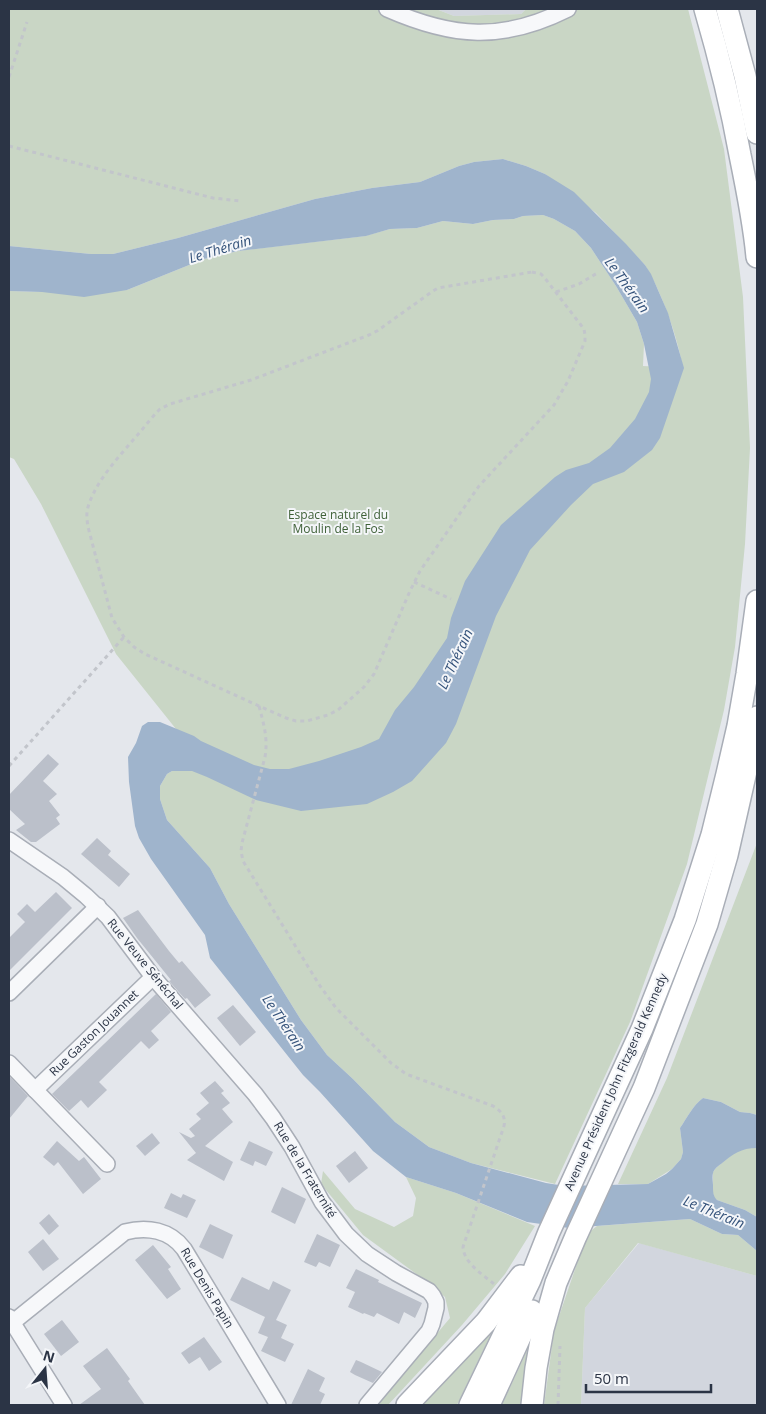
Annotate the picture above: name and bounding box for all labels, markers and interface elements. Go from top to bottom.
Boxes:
water label: Le Thérain [186,230,253,267]
water label: Le Thérain [601,253,654,316]
park label: Espace naturel du Moulin de la Fos [288,506,388,537]
water label: Le Thérain [432,626,477,692]
street label: Rue Veuve Sénéchal [104,915,187,1013]
street label: Avenue Président John Fitzgerald Kennedy [560,970,672,1193]
street label: Rue Gaston Jouannet [45,986,142,1080]
water label: Le Thérain [259,991,310,1055]
street label: Rue de la Fraternité [270,1118,341,1221]
water label: Le Thérain [681,1191,748,1232]
street label: Rue Denis Papin [177,1244,238,1331]
north arrow [20,1344,70,1394]
text: N [41,1345,57,1367]
scale bar [586,1362,711,1394]
text: 50 m [594,1368,629,1388]

